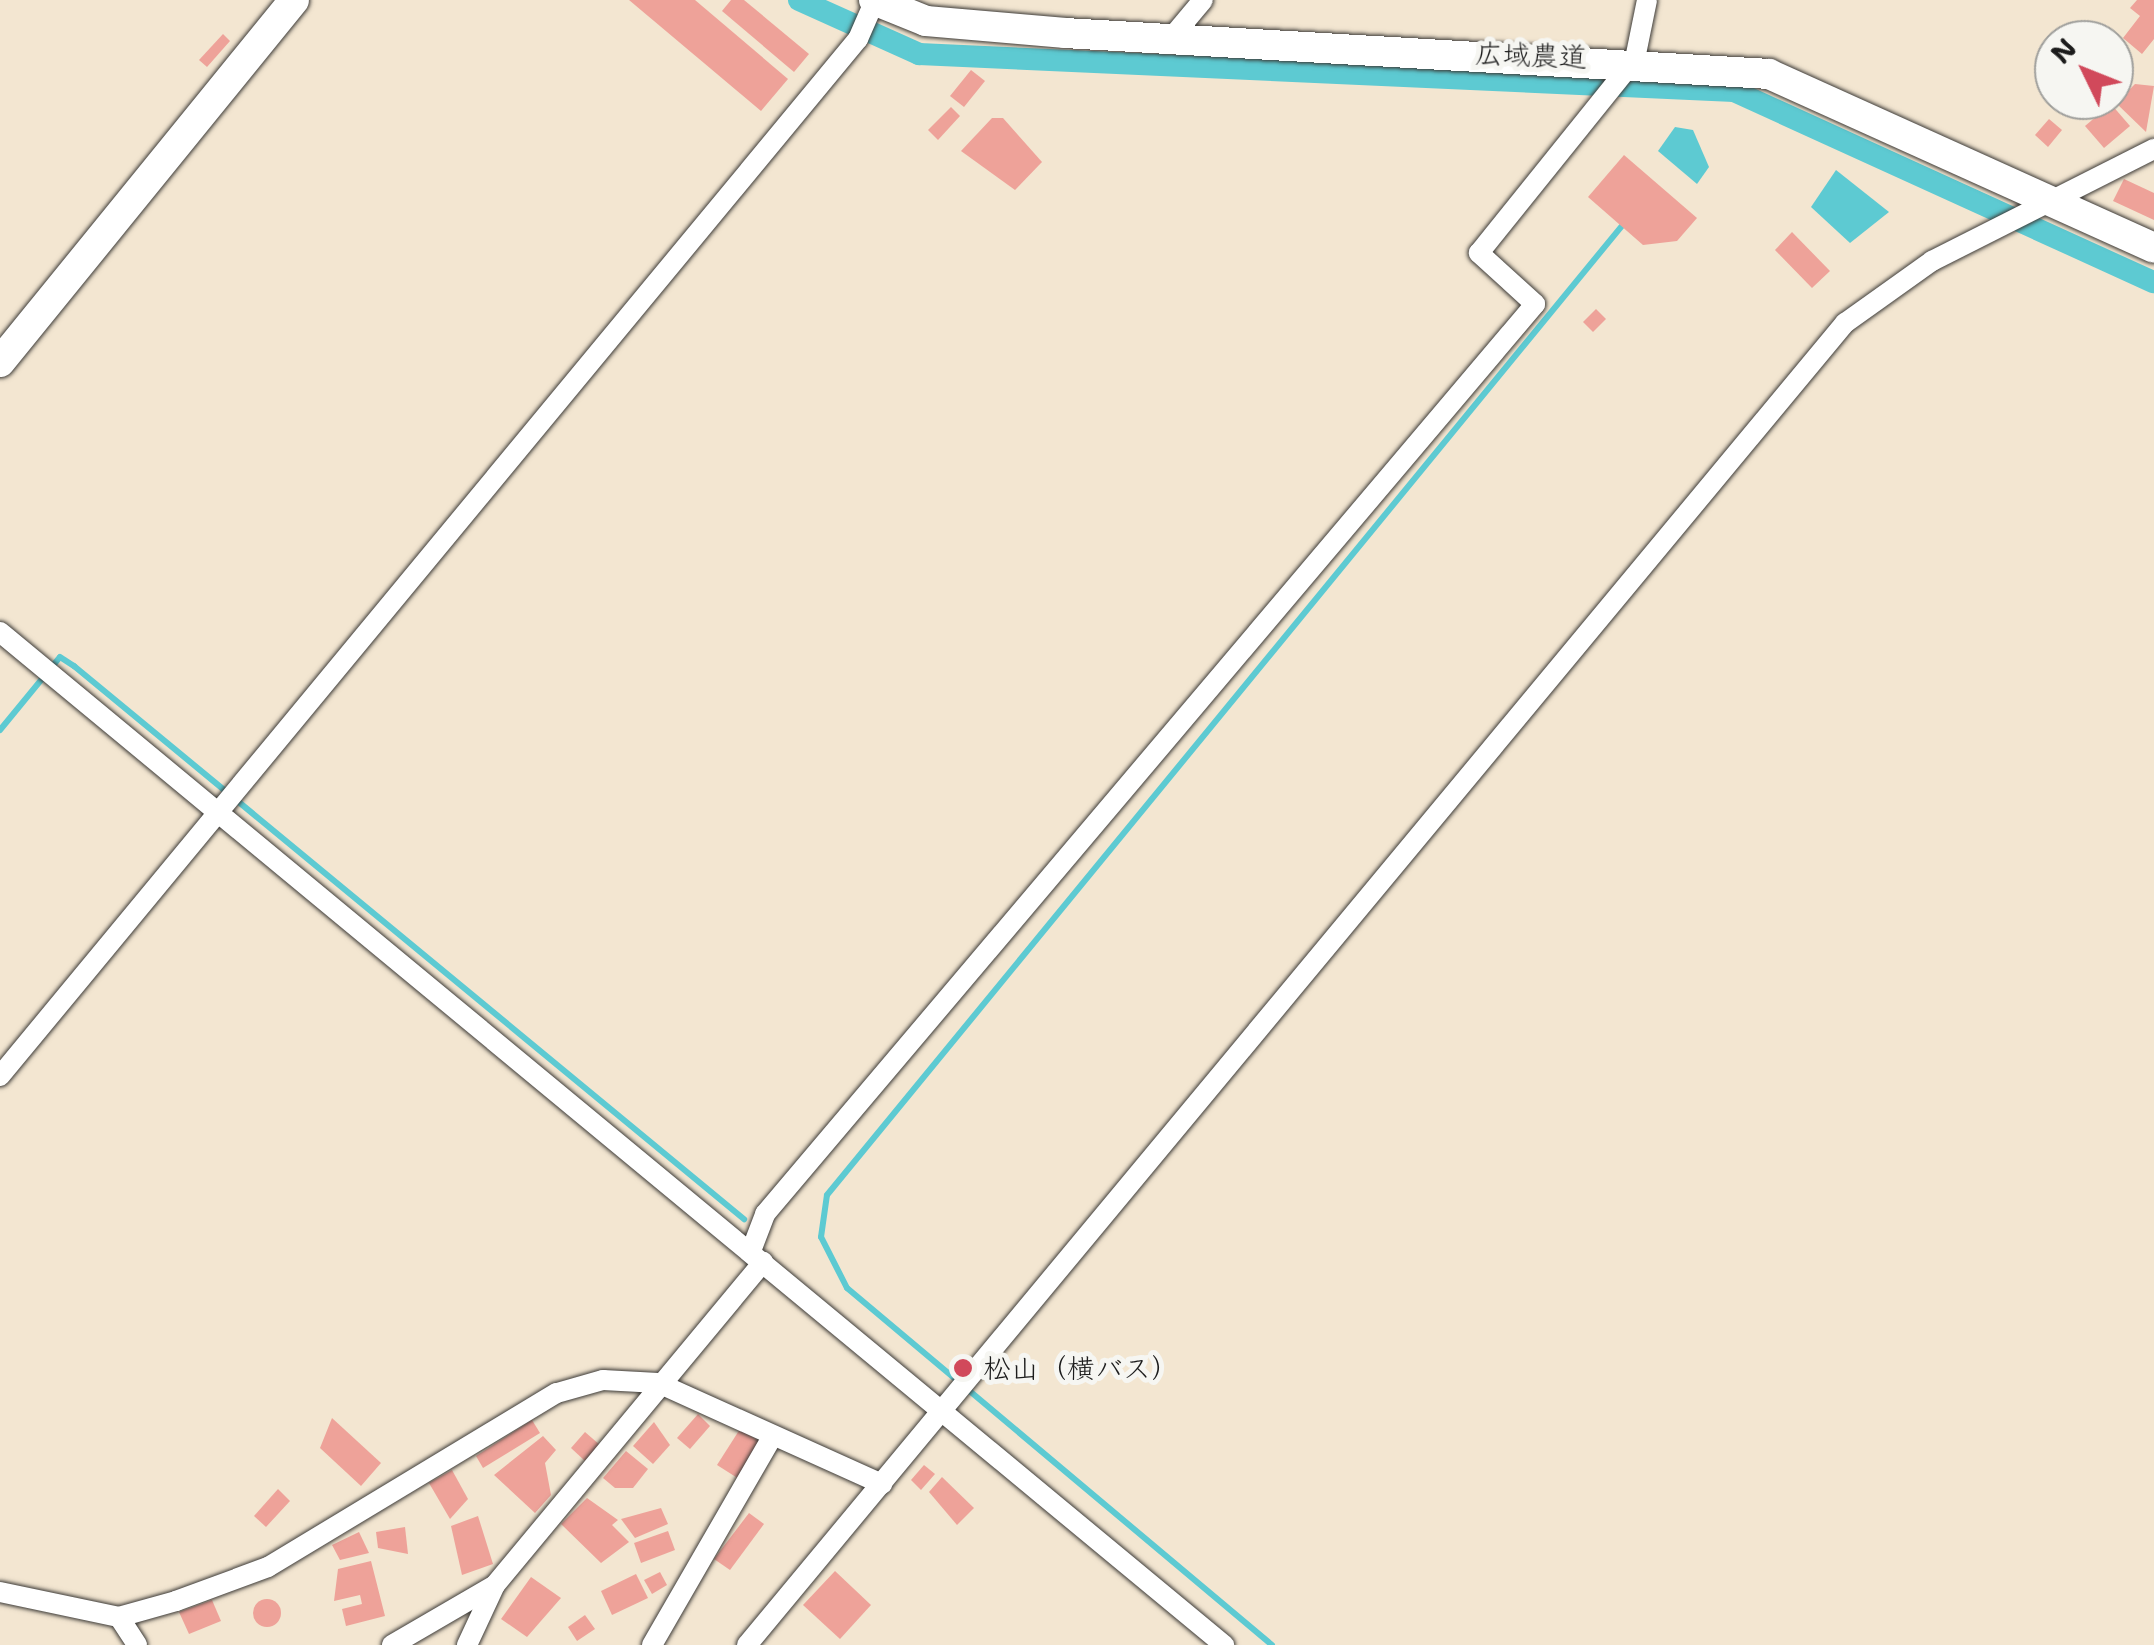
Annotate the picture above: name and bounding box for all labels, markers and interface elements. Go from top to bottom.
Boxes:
north arrow [2034,20,2134,120]
text: N [2042,30,2085,72]
street label: 広域農道 [1474,36,1588,74]
place label: 松山（横バス） [983,1351,1179,1385]
marker: 松山（横バス） [952,1357,974,1379]

